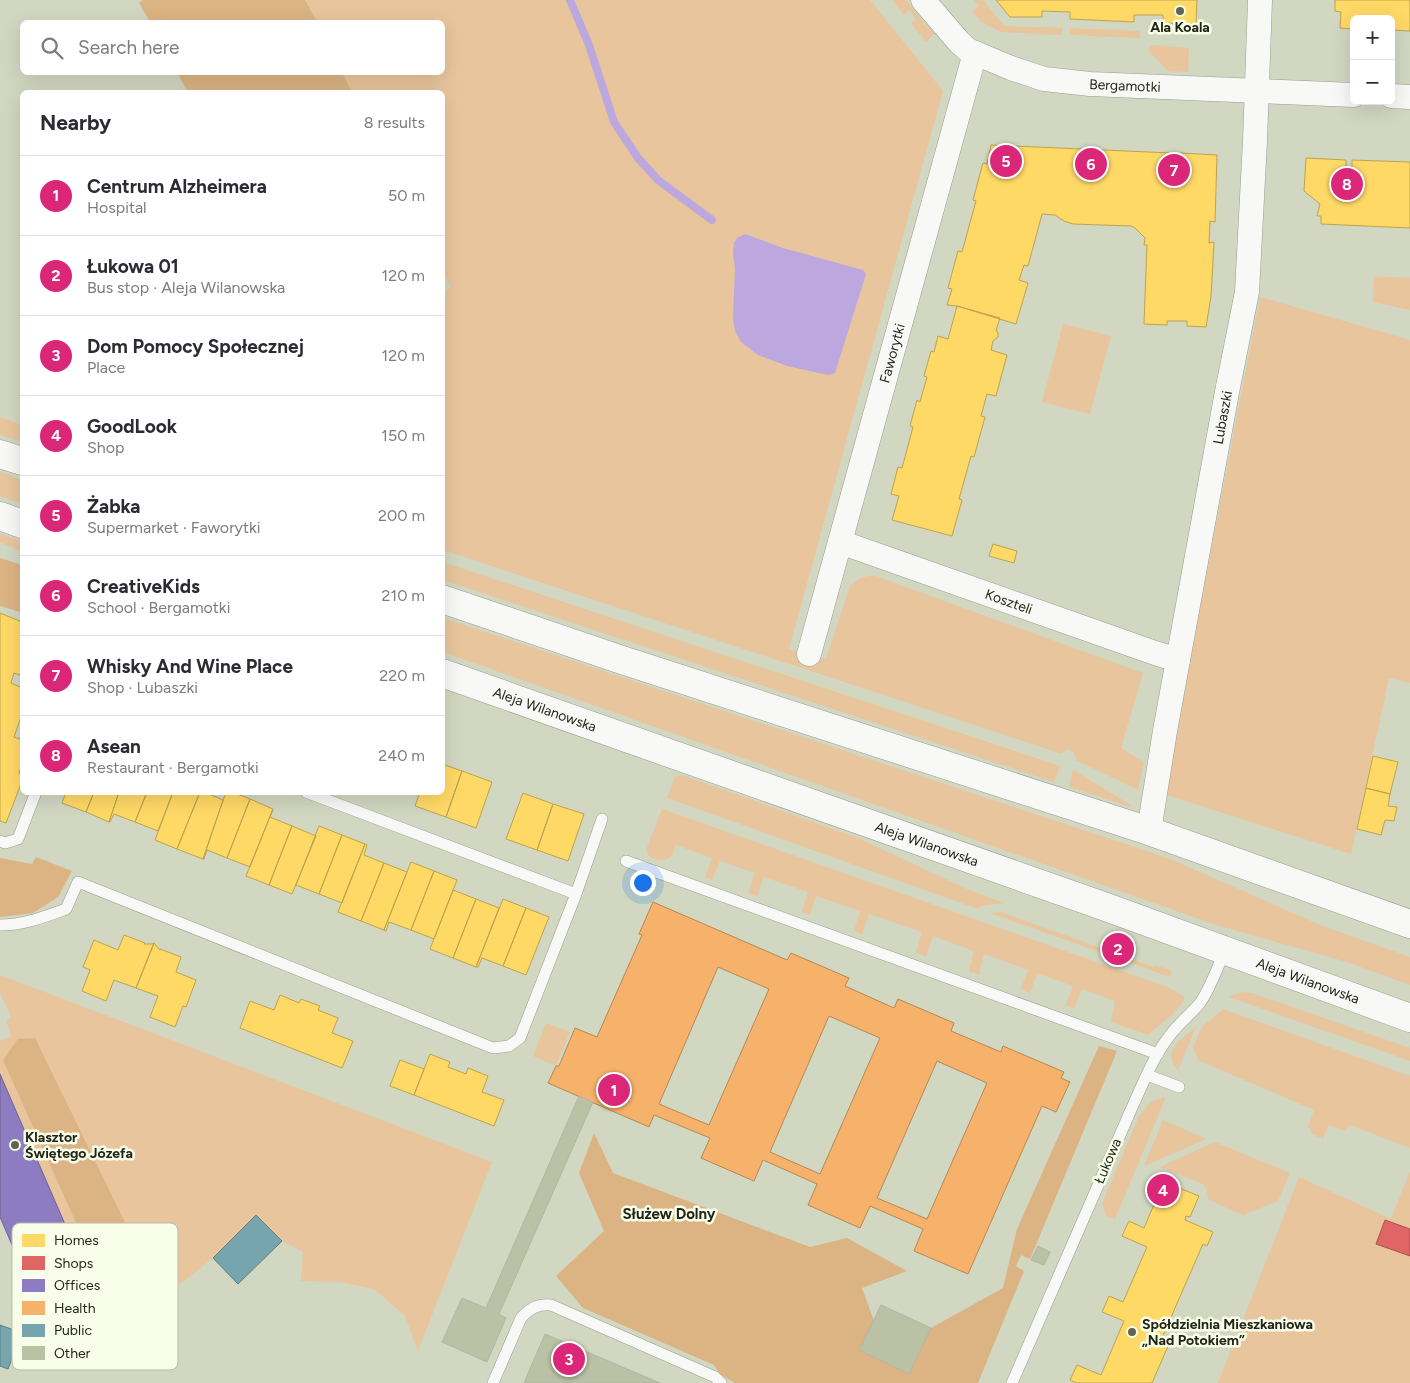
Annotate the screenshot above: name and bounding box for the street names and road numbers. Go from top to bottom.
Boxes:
street label: Bergamotki [1089,75,1161,95]
street label: Faworytki [876,322,908,385]
street label: Lubaszki [1209,389,1236,446]
street label: Koszteli [983,585,1035,618]
street label: Aleja Wilanowska [491,683,599,735]
street label: Aleja Wilanowska [873,818,981,870]
street label: Aleja Wilanowska [1254,954,1362,1007]
street label: Łukowa [1091,1136,1125,1186]

